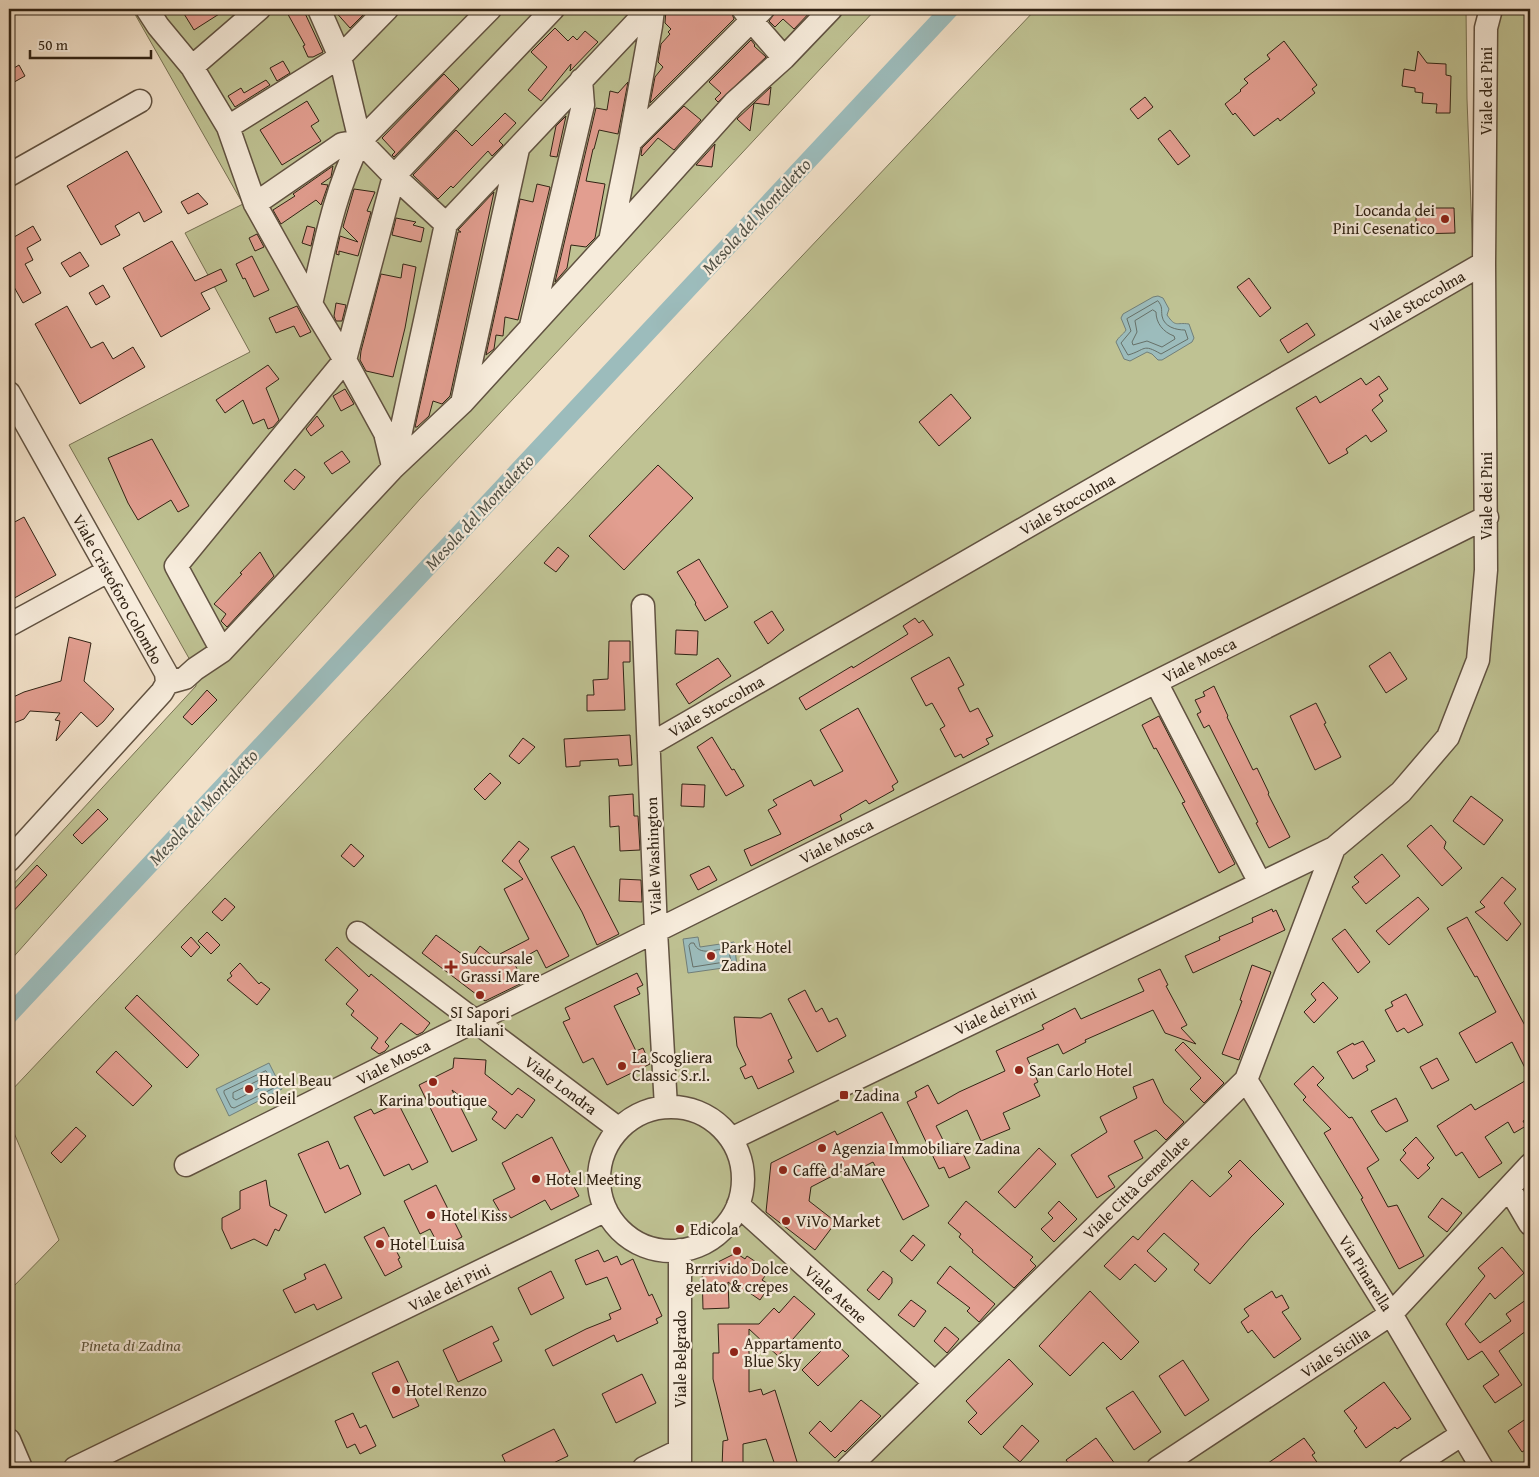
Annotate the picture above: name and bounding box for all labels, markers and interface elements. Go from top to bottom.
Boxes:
scale bar [30,28,151,60]
text: 50 m [38,34,69,55]
street label: Viale dei Pini [1474,46,1498,135]
water label: Mesola del Montaletto [695,152,817,280]
place label: Locanda dei Pini Cesenatico [1333,198,1436,240]
marker: Locanda dei Pini Cesenatico [1439,213,1451,225]
street label: Viale Stoccolma [1365,264,1470,338]
water label: Mesola del Montaletto [418,448,540,576]
street label: Viale dei Pini [1474,451,1498,540]
street label: Viale Stoccolma [1015,467,1120,541]
street label: Viale Cristoforo Colombo [67,510,169,668]
street label: Viale Mosca [1158,631,1241,689]
street label: Viale Stoccolma [664,669,769,743]
water label: Mesola del Montaletto [142,743,264,871]
street label: Viale Washington [639,797,667,915]
street label: Viale Mosca [795,812,878,870]
place label: Park Hotel Zadina [721,935,792,977]
place label: Succursale Grassi Mare [461,946,540,988]
marker: Park Hotel Zadina [705,950,717,962]
marker: Succursale Grassi Mare [445,961,457,973]
street label: Viale dei Pini [950,981,1041,1041]
marker: SI Sapori Italiani [474,989,486,1001]
place label: SI Sapori Italiani [450,1000,510,1042]
street label: Viale Mosca [352,1033,435,1091]
place label: La Scogliera Classic S.r.l. [632,1045,713,1087]
street label: Viale Londra [520,1050,603,1121]
place label: San Carlo Hotel [1029,1058,1133,1082]
marker: La Scogliera Classic S.r.l. [616,1060,628,1072]
marker: San Carlo Hotel [1013,1064,1025,1076]
place label: Hotel Beau Soleil [259,1068,332,1110]
marker: Karina boutique [427,1076,439,1088]
marker: Hotel Beau Soleil [243,1083,255,1095]
place label: Zadina [854,1083,900,1107]
place label: Karina boutique [379,1088,487,1112]
marker: Zadina [838,1089,850,1101]
street label: Viale Città Gemellate [1077,1129,1195,1245]
place label: Agenzia Immobiliare Zadina [832,1136,1021,1160]
marker: Agenzia Immobiliare Zadina [816,1142,828,1154]
place label: Caffè d'aMare [793,1158,885,1182]
marker: Caffè d'aMare [777,1164,789,1176]
place label: Hotel Meeting [546,1167,641,1191]
marker: Hotel Meeting [530,1173,542,1185]
place label: Hotel Kiss [441,1203,508,1227]
marker: Hotel Kiss [425,1209,437,1221]
place label: ViVo Market [796,1209,881,1233]
marker: ViVo Market [780,1215,792,1227]
place label: Edicola [690,1217,739,1241]
marker: Edicola [674,1223,686,1235]
street label: Via Pinarella [1333,1230,1399,1316]
place label: Hotel Luisa [390,1232,465,1256]
marker: Hotel Luisa [374,1238,386,1250]
marker: Brrrivido Dolce gelato & crepes [731,1245,743,1257]
place label: Brrrivido Dolce gelato & crepes [685,1256,789,1298]
street label: Viale dei Pini [404,1257,495,1317]
street label: Viale Atene [799,1259,873,1329]
street label: Viale Belgrado [668,1310,692,1408]
street label: Viale Sicilia [1296,1320,1375,1383]
place label: Appartamento Blue Sky [744,1331,842,1373]
park label: Pineta di Zadina [80,1333,182,1357]
marker: Appartamento Blue Sky [728,1346,740,1358]
place label: Hotel Renzo [406,1378,487,1402]
marker: Hotel Renzo [390,1384,402,1396]

